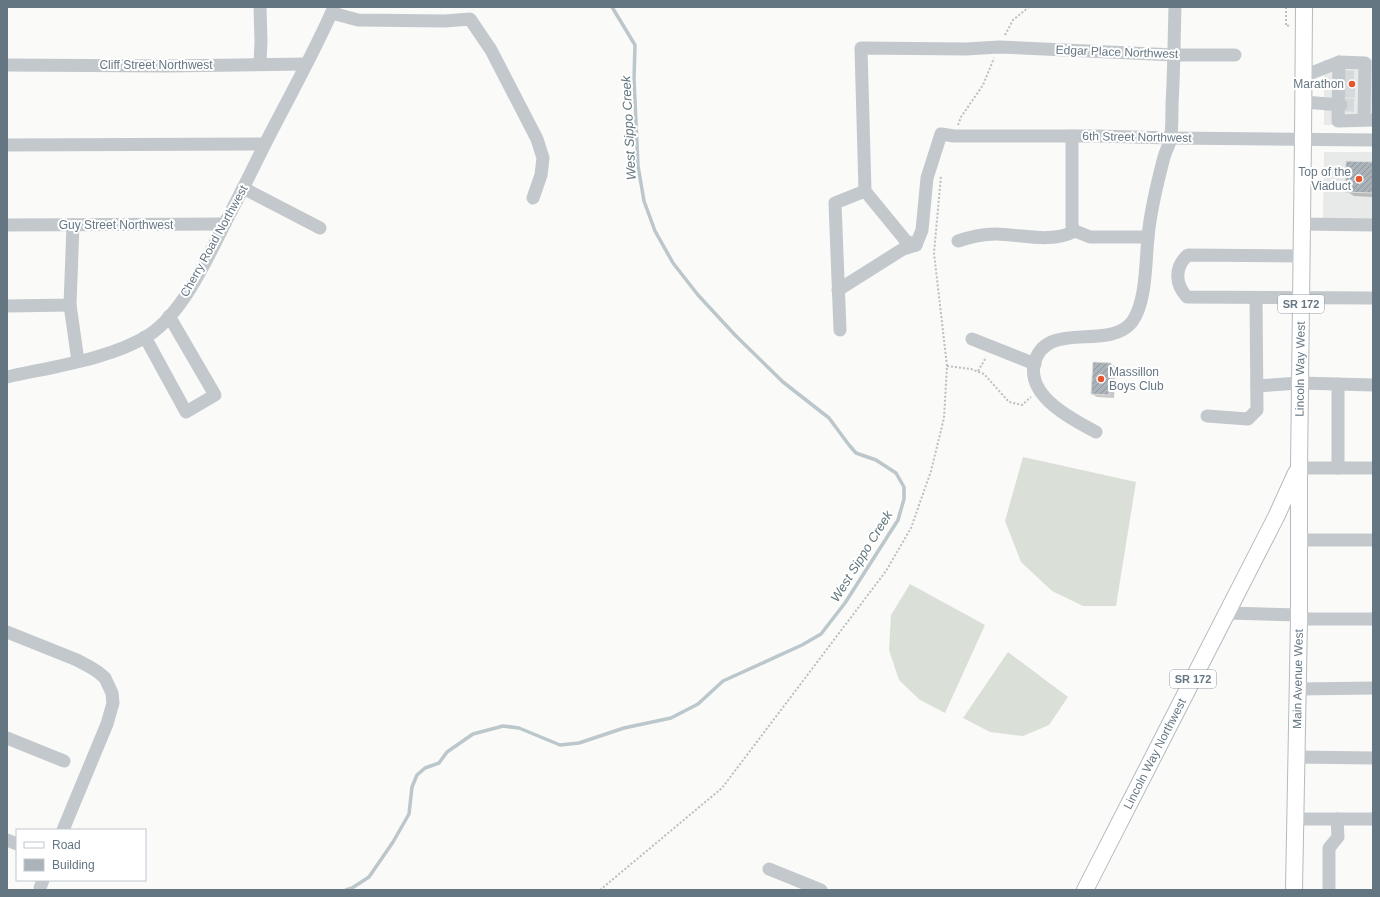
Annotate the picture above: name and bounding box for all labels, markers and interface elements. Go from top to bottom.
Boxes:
street label: Edgar Place Northwest [1055,43,1179,61]
street label: Cliff Street Northwest [99,58,213,72]
water label: West Sippo Creek [618,74,639,181]
place label: Marathon [1293,77,1344,91]
marker: Marathon [1347,79,1357,89]
street label: 6th Street Northwest [1082,129,1192,145]
place label: Top of the Viaduct [1298,165,1352,193]
marker: Top of the Viaduct [1354,174,1364,184]
street label: Cherry Road Northwest [177,182,251,299]
street label: Guy Street Northwest [59,218,174,232]
road number: SR 172 [1278,295,1324,313]
street label: Lincoln Way West [1293,321,1308,417]
place label: Massillon Boys Club [1109,365,1164,393]
marker: Massillon Boys Club [1096,374,1106,384]
water label: West Sippo Creek [827,507,896,605]
street label: Main Avenue West [1290,628,1306,729]
road number: SR 172 [1170,670,1216,688]
street label: Lincoln Way Northwest [1121,696,1189,812]
legend [16,829,146,881]
text: Road [52,838,81,852]
text: Building [52,858,95,872]

